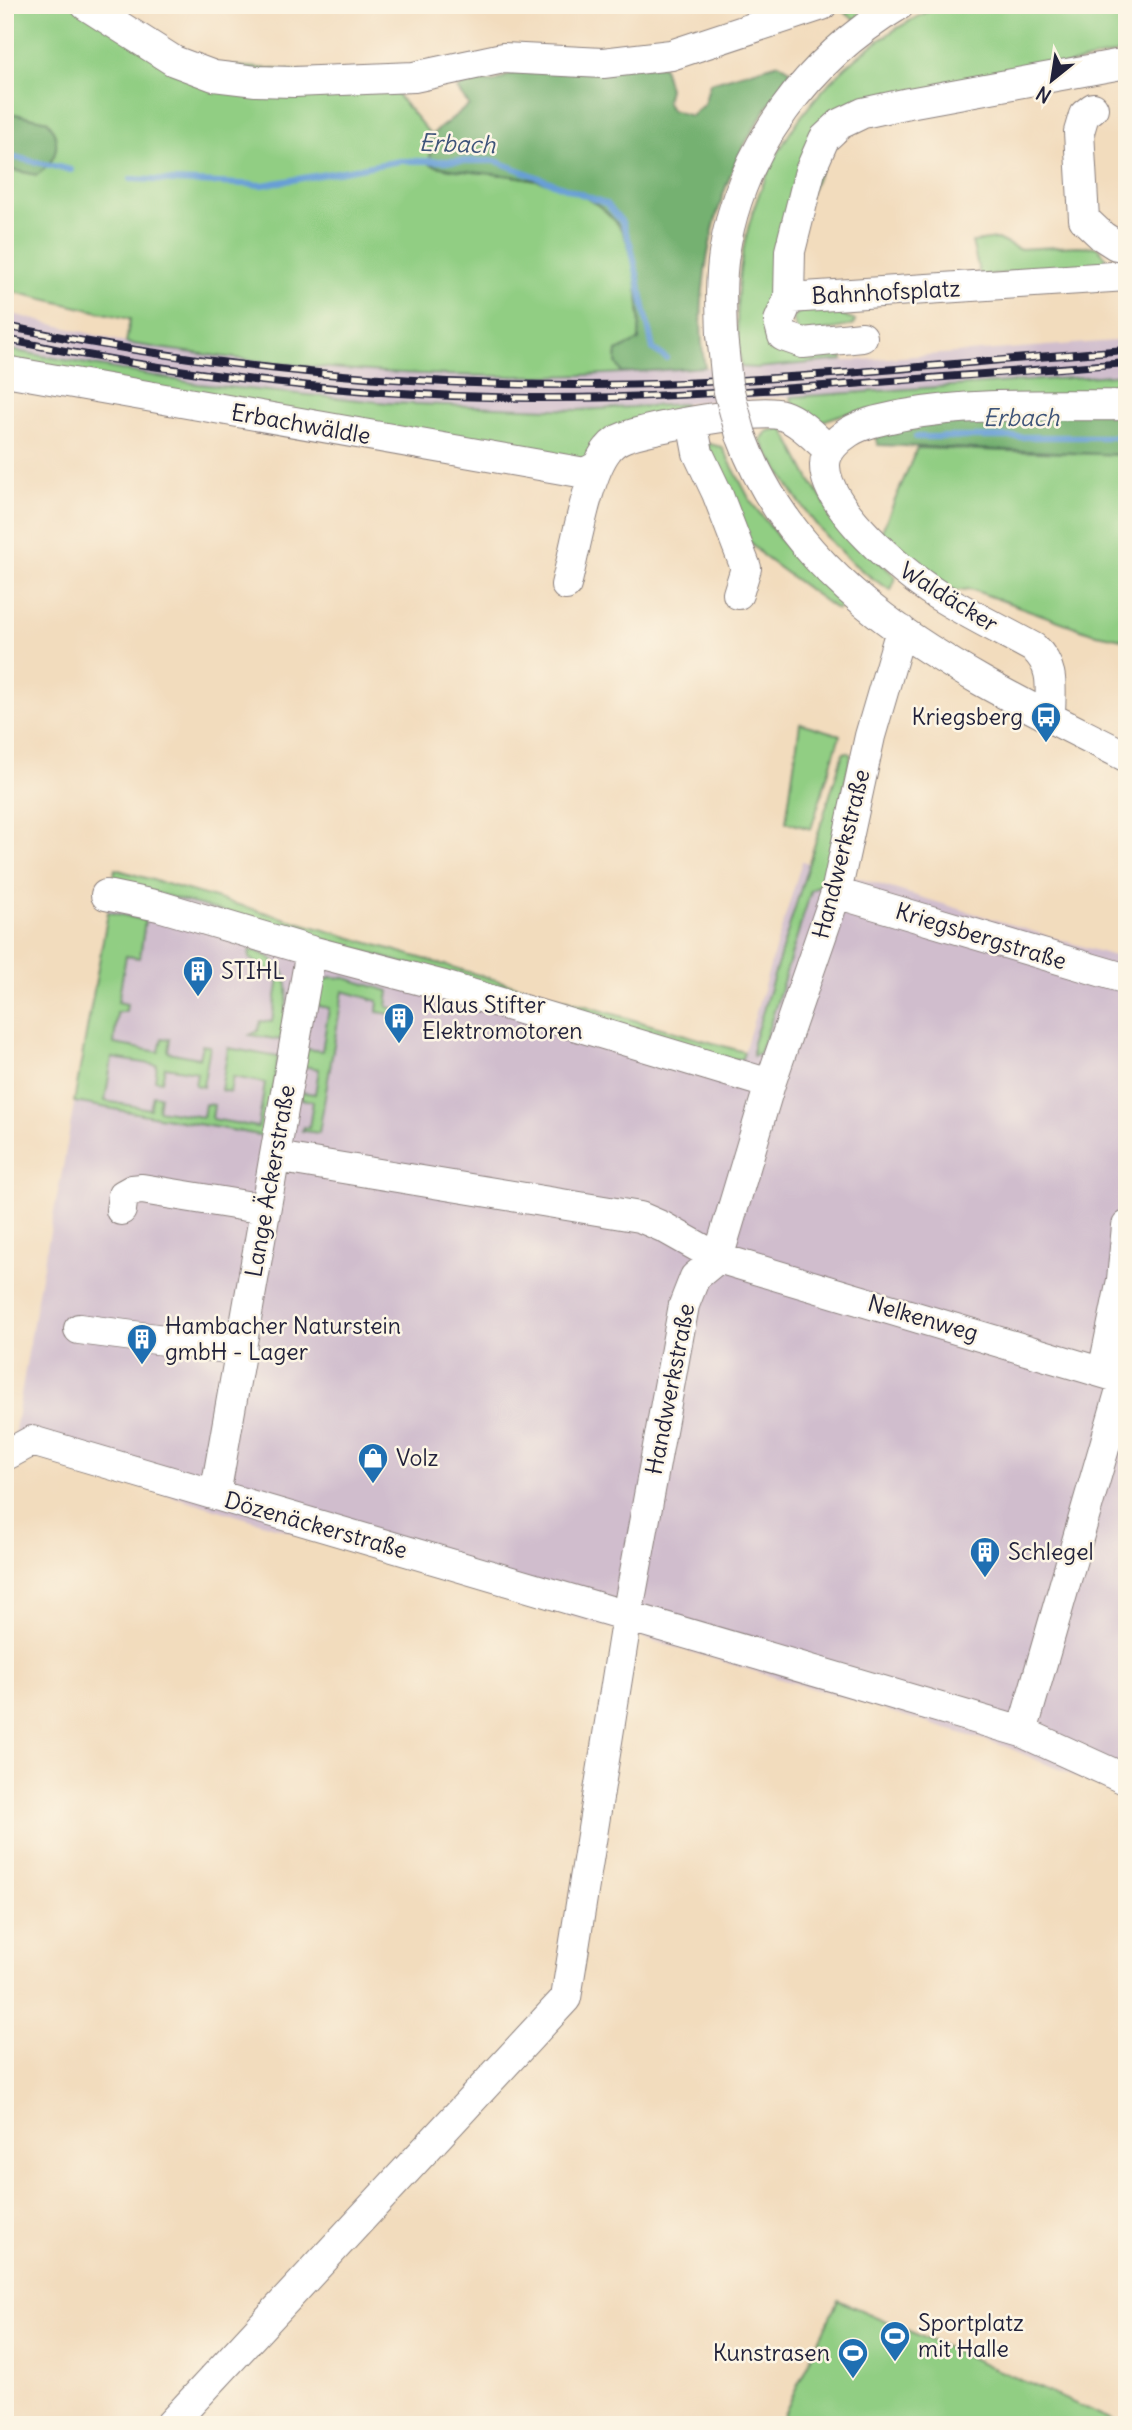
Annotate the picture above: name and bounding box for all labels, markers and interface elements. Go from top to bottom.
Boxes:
north arrow [1016,46,1086,116]
text: N [1032,81,1055,108]
water label: Erbach [418,127,497,159]
street label: Bahnhofsplatz [811,273,961,310]
street label: Erbachwäldle [229,397,373,450]
water label: Erbach [983,402,1060,432]
street label: Waldäcker [895,555,1004,638]
bus stop icon: Kriegsberg [1029,700,1063,744]
place label: Kriegsberg [911,702,1023,731]
street label: Handwerkstraße [805,766,876,942]
street label: Kriegsbergstraße [892,896,1070,975]
building icon: STIHL [181,954,215,998]
place label: STIHL [221,956,285,985]
place label: Klaus Stifter Elektromotoren [422,990,583,1045]
building icon: Klaus Stifter Elektromotoren [382,1001,416,1045]
street label: Lange Äckerstraße [238,1083,301,1279]
street label: Nelkenweg [865,1288,982,1347]
street label: Handwerkstraße [639,1301,700,1477]
place label: Hambacher Naturstein gmbH - Lager [165,1311,401,1366]
building icon: Hambacher Naturstein gmbH - Lager [125,1322,159,1366]
shop icon: Volz [356,1441,390,1485]
place label: Volz [396,1443,439,1472]
street label: Dözenäckerstraße [221,1485,411,1564]
building icon: Schlegel [968,1535,1002,1579]
place label: Schlegel [1008,1537,1094,1566]
place label: Sportplatz mit Halle [918,2308,1024,2363]
sports icon: Sportplatz mit Halle [878,2319,912,2363]
sports icon: Kunstrasen [836,2336,870,2380]
place label: Kunstrasen [713,2338,830,2367]

